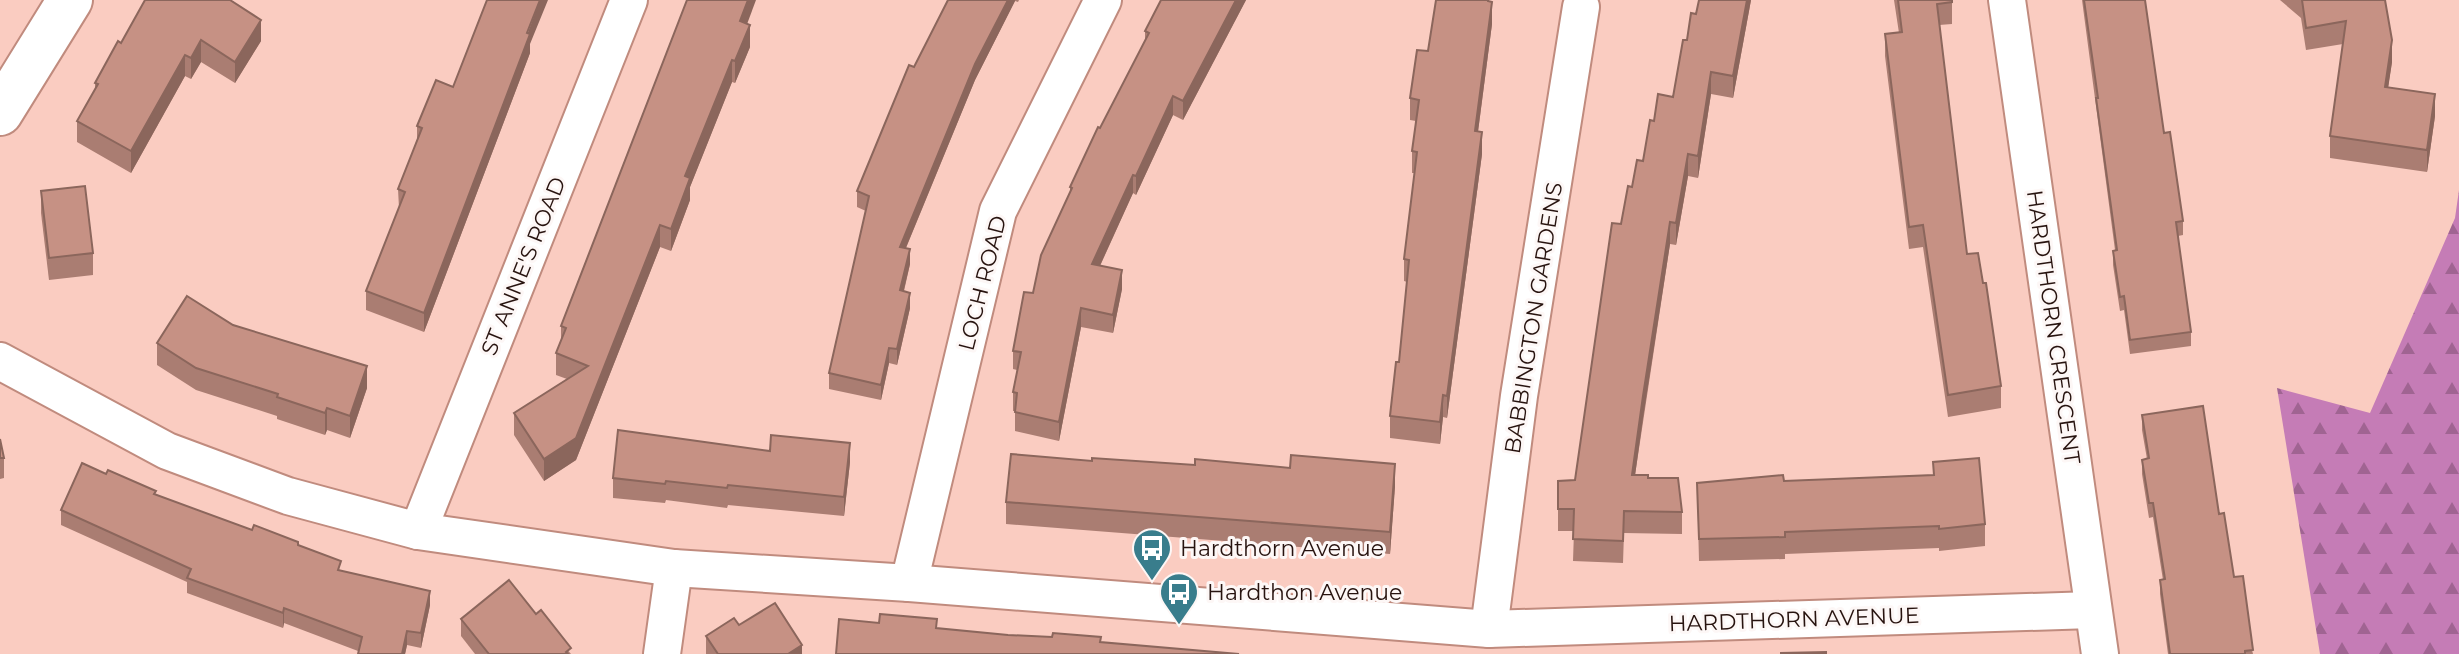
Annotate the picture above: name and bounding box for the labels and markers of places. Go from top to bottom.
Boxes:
bus stop icon: Hardthorn Avenue [1131,527,1173,582]
place label: Hardthorn Avenue [1180,535,1384,562]
bus stop icon: Hardthon Avenue [1158,571,1200,626]
place label: Hardthon Avenue [1207,579,1402,606]

